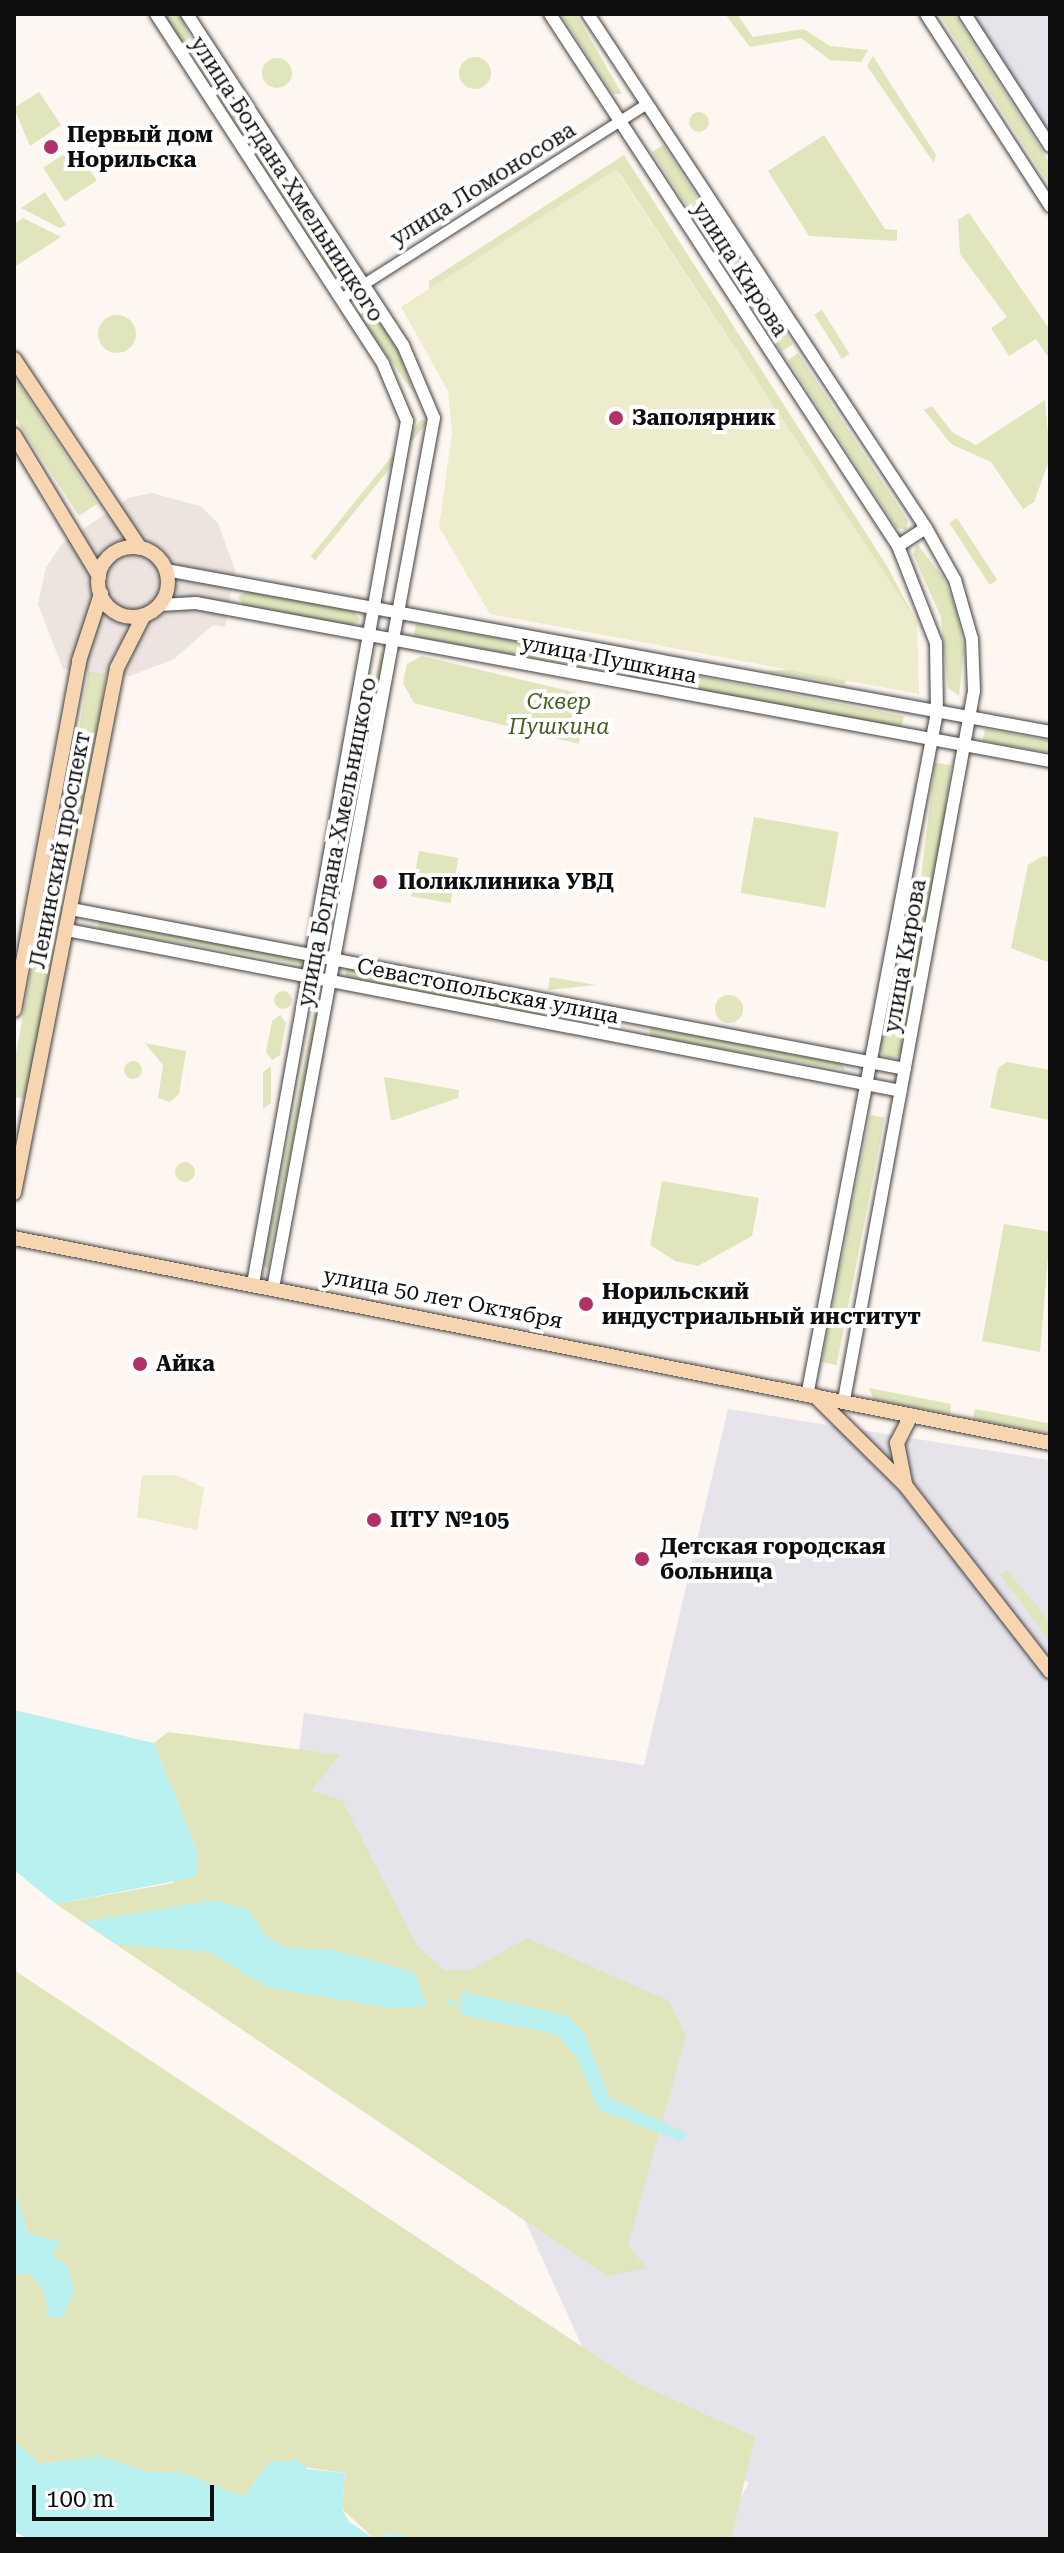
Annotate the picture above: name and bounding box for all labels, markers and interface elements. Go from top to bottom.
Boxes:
street label: улица Богдана Хмельницкого [185,31,389,327]
street label: улица Ломоносова [386,116,580,252]
place label: Первый дом Норильска [67,121,213,172]
marker: Первый дом Норильска [42,138,60,156]
street label: улица Кирова [687,197,793,341]
place label: Заполярник [632,405,776,431]
marker: Заполярник [607,409,625,427]
street label: улица Пушкина [519,629,699,689]
street label: улица Богдана Хмельницкого [292,675,382,1009]
park label: Сквер Пушкина [509,688,609,740]
street label: Ленинский проспект [24,730,96,970]
place label: Поликлиника УВД [398,869,614,895]
marker: Поликлиника УВД [369,871,391,893]
street label: улица Кирова [878,877,932,1035]
street label: Севастопольская улица [355,953,621,1029]
street label: улица 50 лет Октября [321,1262,565,1334]
place label: Норильский индустриальный институт [602,1278,921,1330]
marker: Норильский индустриальный институт [577,1295,595,1313]
place label: Айка [156,1351,215,1377]
marker: Айка [131,1355,149,1373]
place label: ПТУ №105 [390,1507,509,1533]
marker: ПТУ №105 [365,1511,383,1529]
place label: Детская городская больница [660,1533,886,1584]
marker: Детская городская больница [631,1548,653,1570]
scale bar [36,2469,218,2519]
text: 100 m [46,2485,114,2513]

